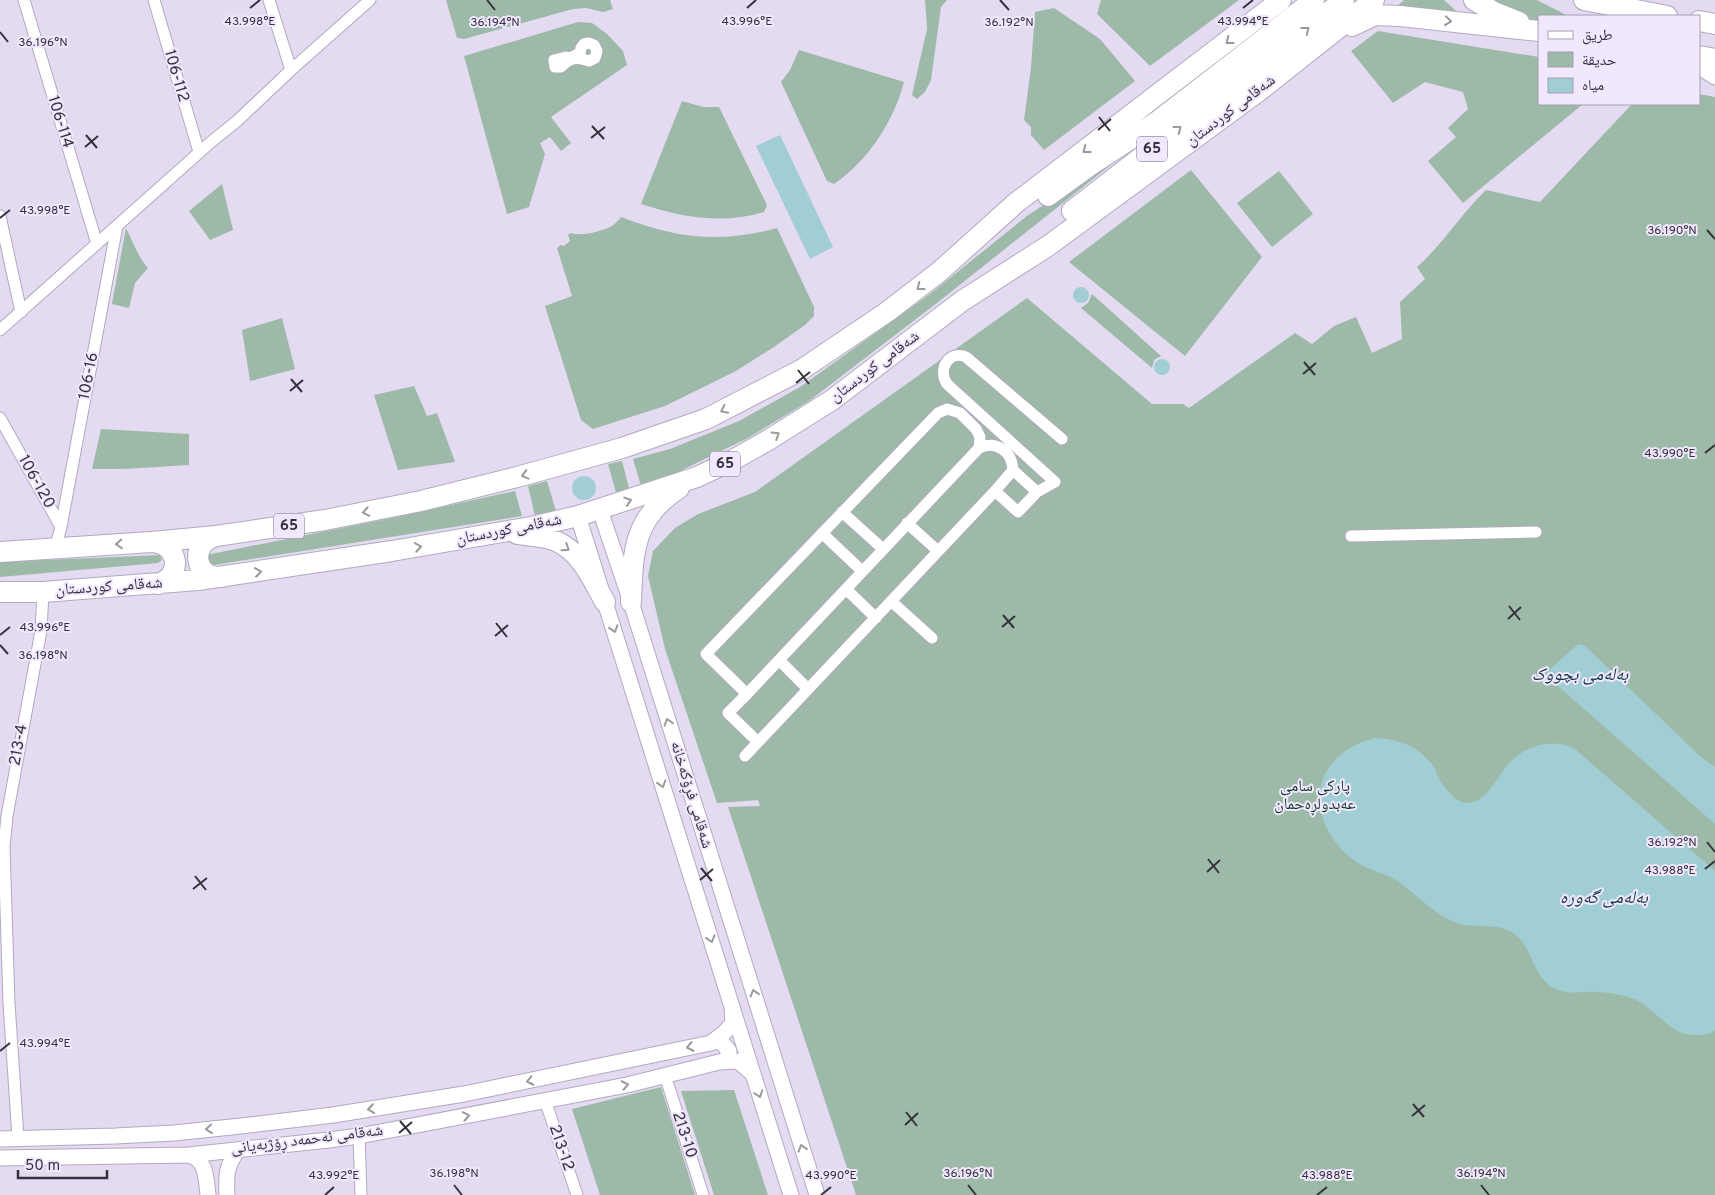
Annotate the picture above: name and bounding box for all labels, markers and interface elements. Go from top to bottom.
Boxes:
text: 43.998°E [224,14,276,30]
text: 43.996°E [722,14,772,30]
text: 43.994°E [1217,14,1269,30]
text: 36.194°N [470,15,520,31]
text: 36.192°N [984,15,1034,31]
one-way arrow [1444,15,1452,26]
legend [1538,15,1700,105]
one-way arrow [1300,27,1309,35]
text: طريق [1582,27,1613,46]
text: 36.196°N [18,35,68,51]
one-way arrow [1226,35,1235,43]
street label: 106-112 [159,47,193,105]
text: حديقة [1582,52,1617,71]
street label: شەقامی کوردستان [1182,71,1280,151]
text: مياه [1582,77,1604,96]
street label: 106-114 [43,93,77,151]
one-way arrow [1172,126,1182,135]
road number: 65 [1137,136,1167,162]
one-way arrow [1082,144,1092,153]
text: 43.998°E [19,203,71,219]
text: 36.190°N [1647,223,1697,239]
one-way arrow [916,281,926,290]
street label: شەقامی کوردستان [826,327,924,407]
street label: 106-16 [75,351,103,401]
one-way arrow [720,404,729,415]
one-way arrow [770,432,780,441]
text: 43.990°E [1644,446,1696,462]
street label: 106-120 [13,452,59,512]
road number: 65 [710,452,740,476]
one-way arrow [520,469,529,480]
one-way arrow [623,496,632,506]
one-way arrow [362,506,371,516]
street label: شەقامی کوردستان [454,510,564,550]
road number: 65 [274,514,304,538]
one-way arrow [115,539,123,550]
one-way arrow [561,541,570,551]
one-way arrow [414,542,423,552]
one-way arrow [253,568,262,578]
street label: شەقامی کوردستان [55,573,163,601]
text: 43.996°E [20,620,70,636]
one-way arrow [608,625,618,633]
text: 36.198°N [18,648,68,664]
water label: بەلەمی بچووک [1532,664,1629,687]
one-way arrow [664,718,674,726]
street label: 213-4 [6,723,32,767]
street label: شەقامی فڕۆکەخانە [664,739,717,851]
park label: پارکی سامی عەبدولڕەحمان [1274,777,1356,816]
one-way arrow [656,780,666,788]
text: 36.192°N [1647,835,1697,851]
text: 43.988°E [1644,863,1696,879]
water label: بەلەمی گەورە [1560,887,1649,910]
one-way arrow [705,935,715,943]
one-way arrow [749,990,759,998]
text: 43.994°E [19,1036,71,1052]
one-way arrow [685,1041,694,1052]
one-way arrow [526,1075,535,1085]
one-way arrow [621,1080,630,1091]
one-way arrow [754,1090,764,1098]
one-way arrow [366,1103,374,1114]
street label: 213-10 [667,1109,701,1161]
one-way arrow [461,1111,470,1121]
street label: شەقامی ئەحمەد ڕۆژبەیانی [230,1121,384,1161]
street label: 213-12 [544,1122,578,1174]
one-way arrow [205,1124,213,1135]
one-way arrow [798,1145,808,1153]
scale bar [18,1148,106,1180]
text: 50 m [25,1157,60,1176]
text: 36.198°N [429,1166,479,1182]
text: 36.196°N [943,1166,993,1182]
text: 36.194°N [1456,1166,1506,1182]
text: 43.992°E [308,1168,360,1184]
text: 43.990°E [805,1168,857,1184]
text: 43.988°E [1301,1168,1353,1184]

